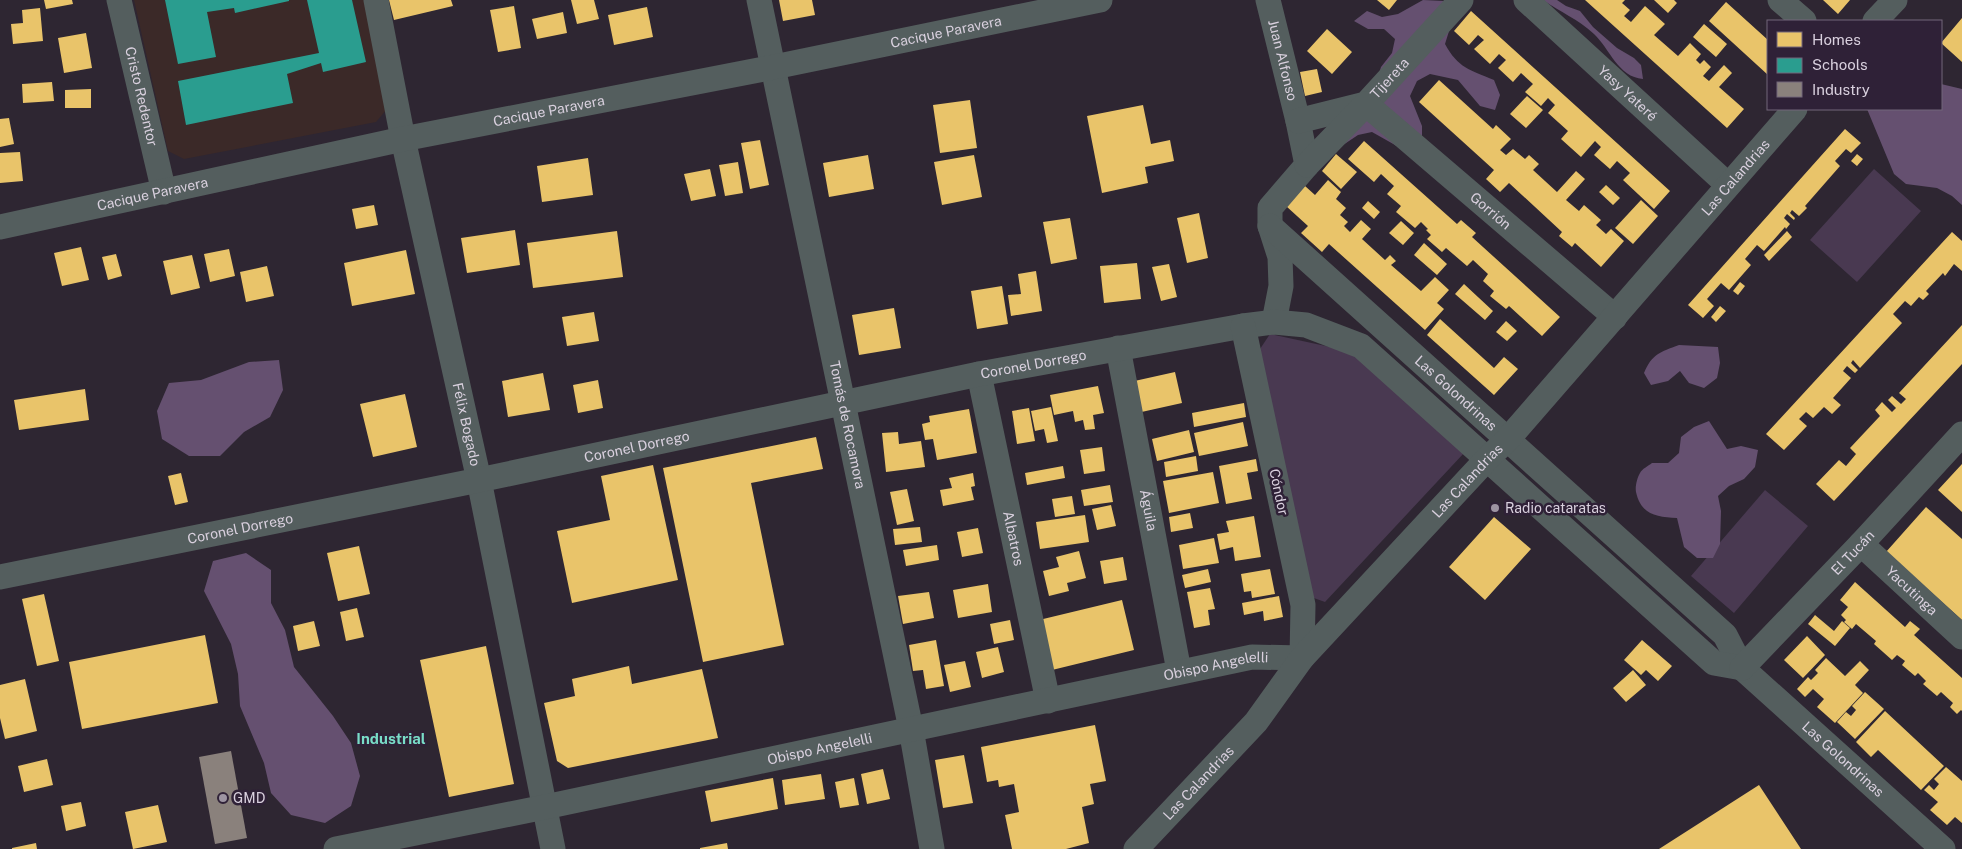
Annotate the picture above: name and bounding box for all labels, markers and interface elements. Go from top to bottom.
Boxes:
street label: Cacique Paravera [889,12,1003,51]
street label: Juan Alfonso [1265,18,1301,103]
legend [1767,20,1942,110]
text: Homes [1812,31,1861,48]
street label: Cristo Redentor [122,45,161,148]
street label: Tijereta [1367,55,1412,102]
text: Schools [1812,56,1868,73]
street label: Yasy Yateré [1595,62,1661,124]
text: Industry [1812,81,1870,98]
street label: Cacique Paravera [492,92,606,129]
street label: Las Calandrias [1698,136,1773,219]
street label: Cacique Paravera [95,174,209,214]
street label: Gorrión [1467,189,1514,233]
street label: Coronel Dorrego [979,347,1088,382]
street label: Las Golondrinas [1412,352,1500,434]
street label: Tomás de Rocamora [826,359,869,490]
street label: Félix Bogado [450,381,484,468]
street label: Coronel Dorrego [583,428,691,466]
street label: Las Calandrias [1429,440,1506,521]
street label: Cóndor [1266,467,1292,517]
street label: Águila [1137,488,1160,532]
place label: Radio cataratas [1505,500,1606,516]
marker: Radio cataratas [1489,502,1501,514]
street label: Coronel Dorrego [186,510,294,547]
street label: Albatros [1000,510,1027,567]
street label: El Tucán [1828,527,1878,578]
street label: Yacutinga [1883,563,1941,618]
street label: Obispo Angelelli [1162,649,1269,684]
street label: Las Golondrinas [1799,718,1887,800]
district label: Industrial [356,730,426,747]
street label: Obispo Angelelli [766,730,874,768]
street label: Las Calandrias [1160,743,1237,823]
place label: GMD [233,790,265,806]
marker: GMD [217,792,229,804]

